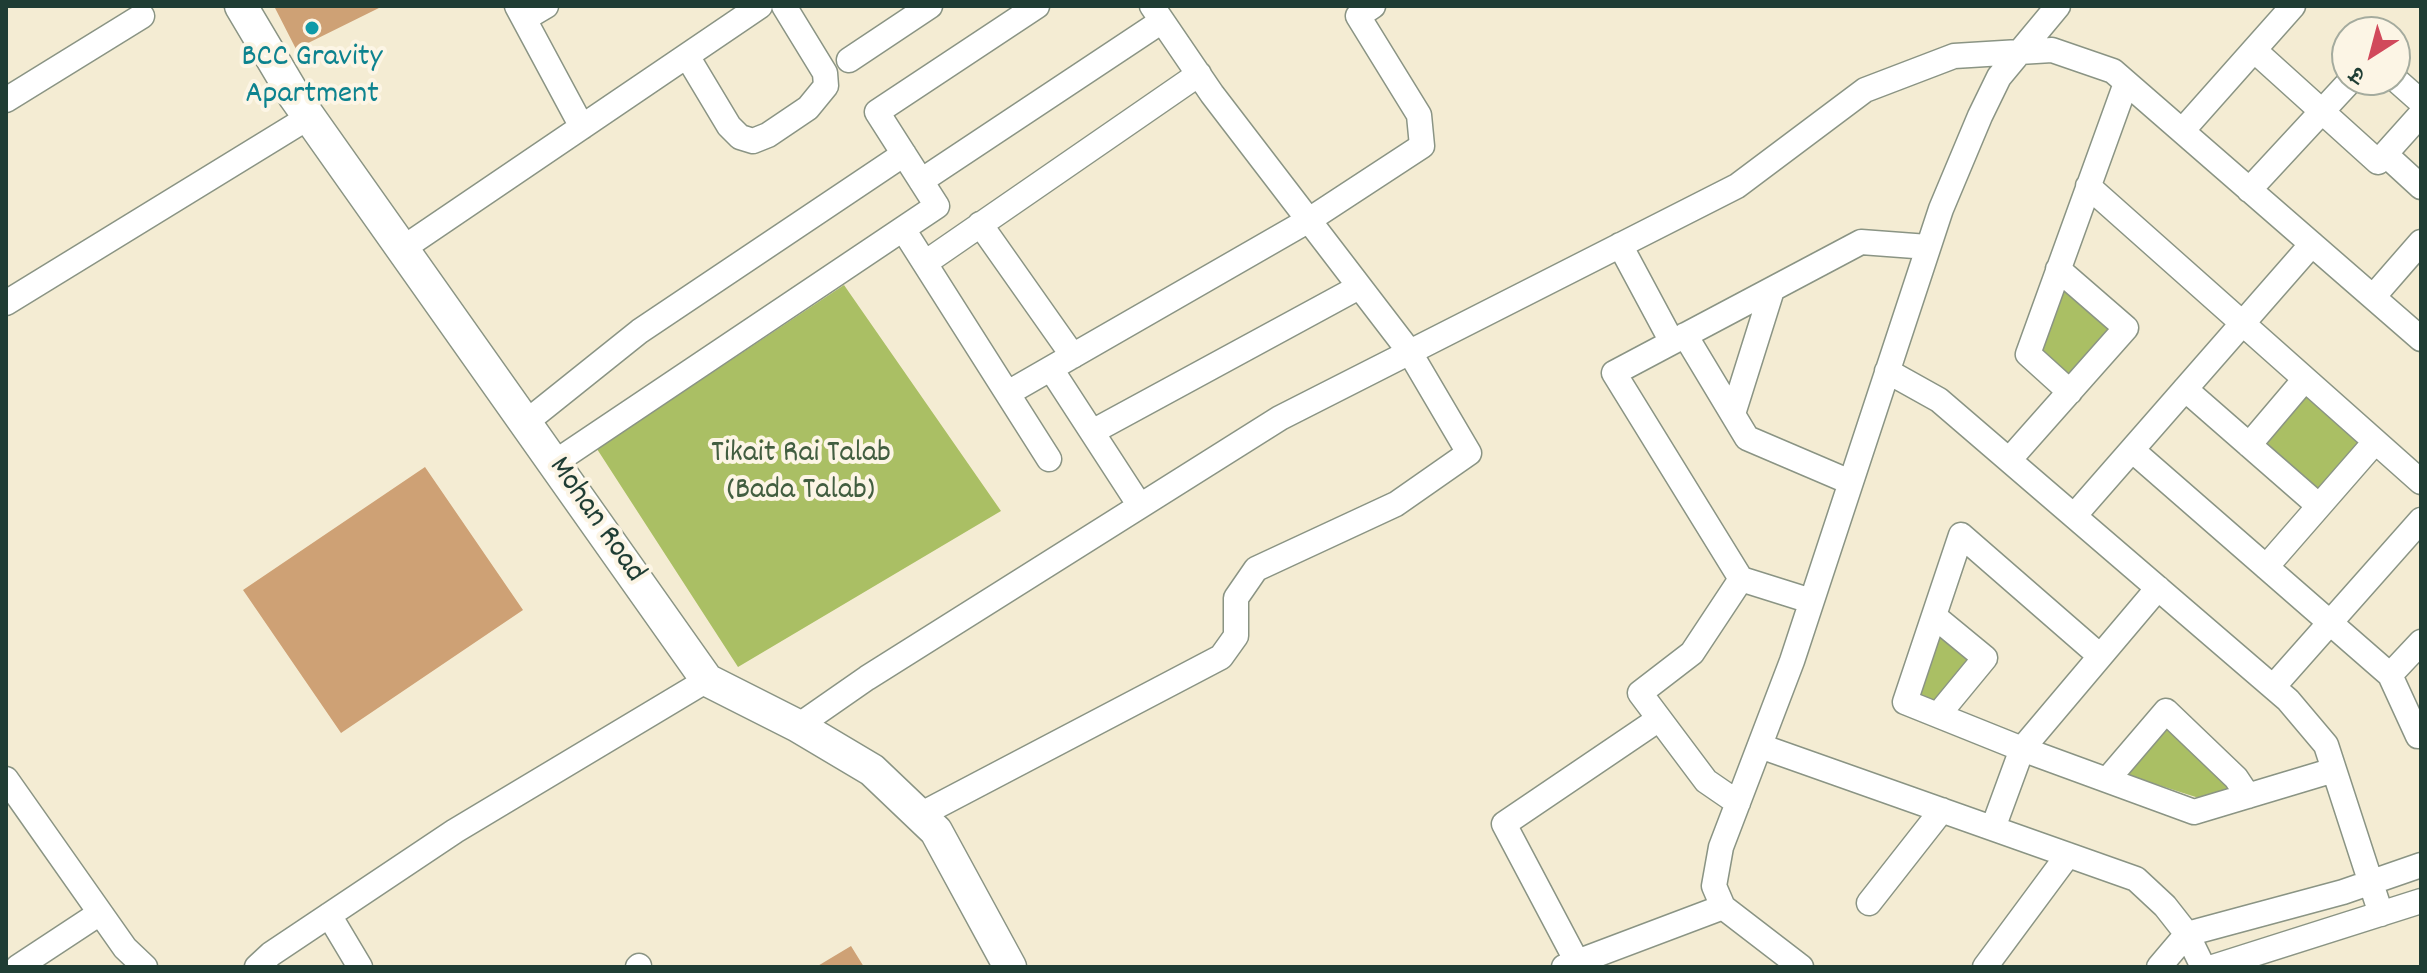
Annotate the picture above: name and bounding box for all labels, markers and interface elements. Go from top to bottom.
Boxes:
north arrow [2331,16,2411,96]
marker: BCC Gravity Apartment [303,19,321,37]
place label: BCC Gravity Apartment [241,41,383,116]
text: उ [2344,58,2372,90]
park label: Tikait Rai Talab (Bada Talab) [711,437,891,512]
street label: Mohan Road [538,451,652,591]

